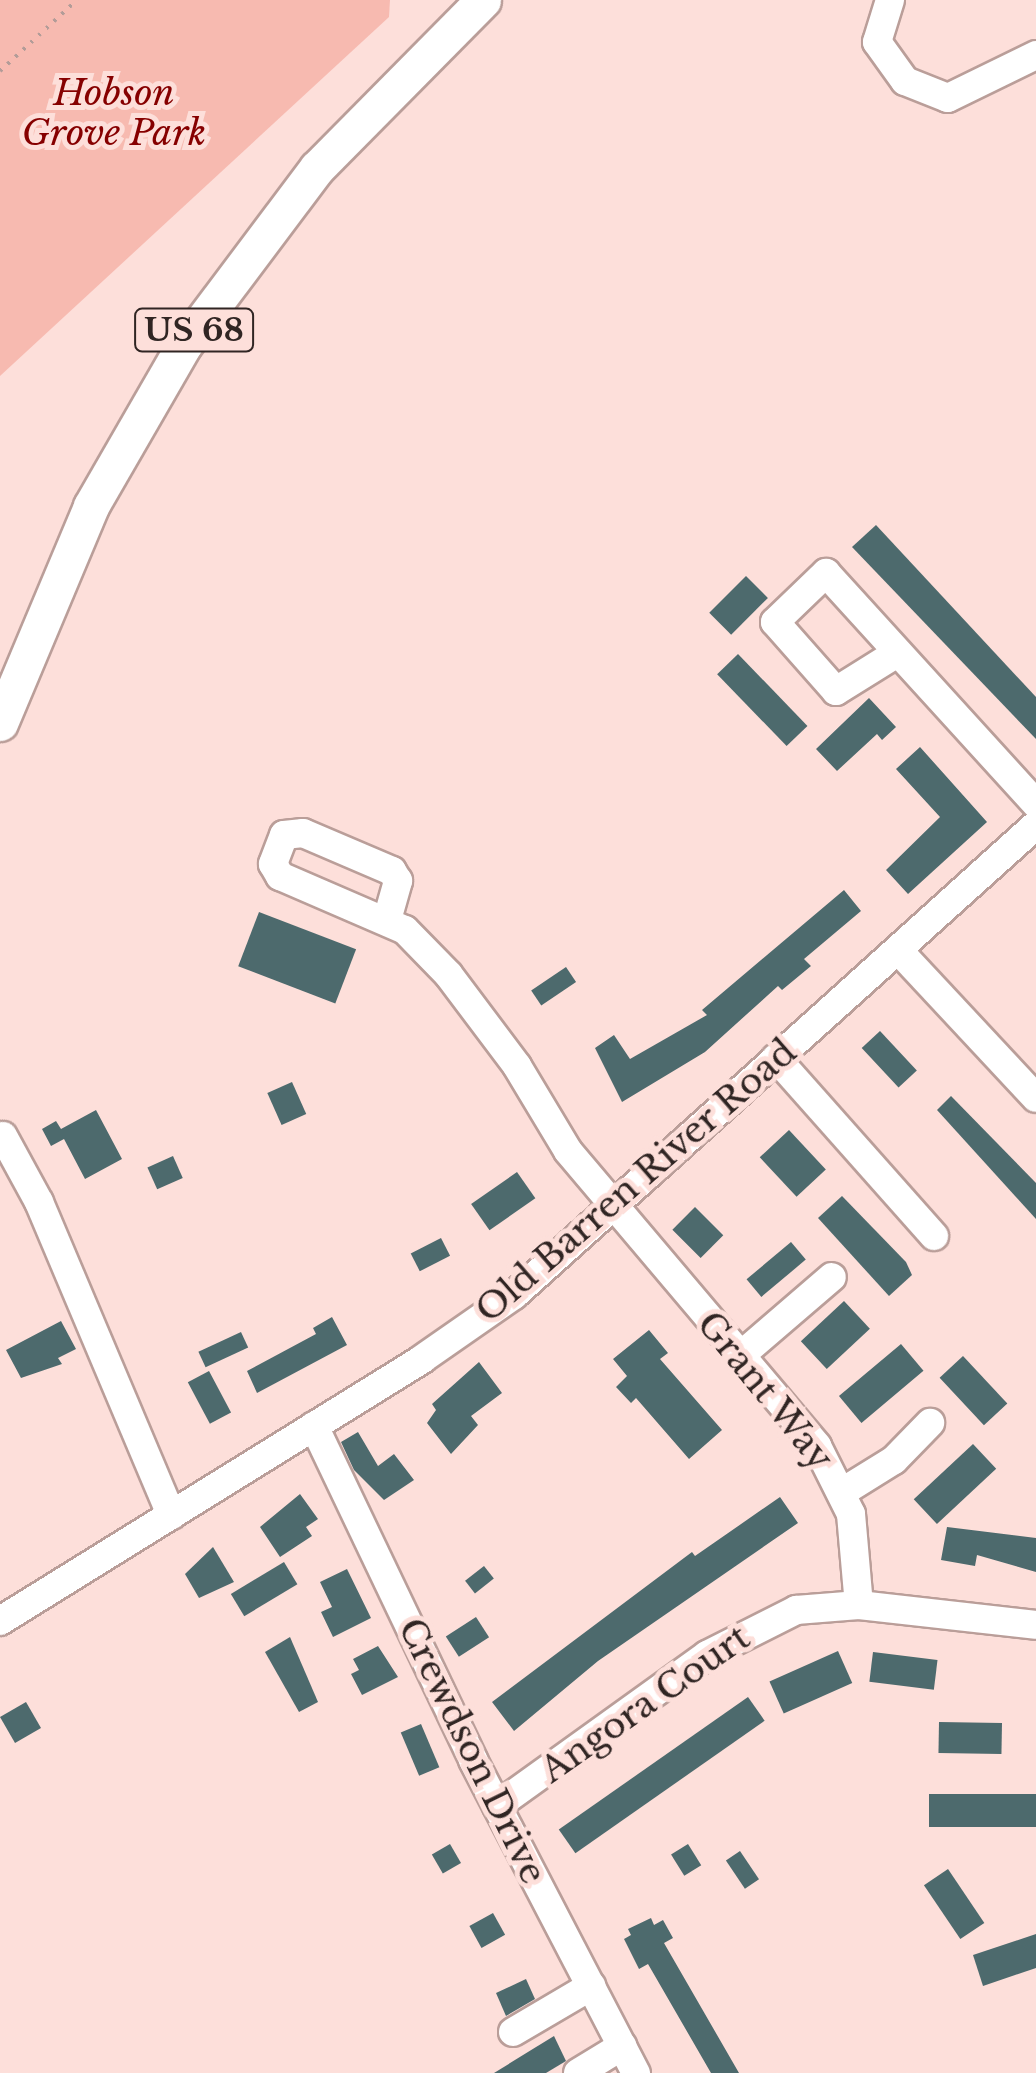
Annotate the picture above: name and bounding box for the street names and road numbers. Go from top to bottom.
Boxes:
road number: US 68 [134,303,254,357]
street label: Old Barren River Road [467,1030,805,1332]
street label: Grant Way [688,1303,842,1479]
street label: Crewdson Drive [390,1612,554,1890]
street label: Angora Court [532,1616,758,1792]

